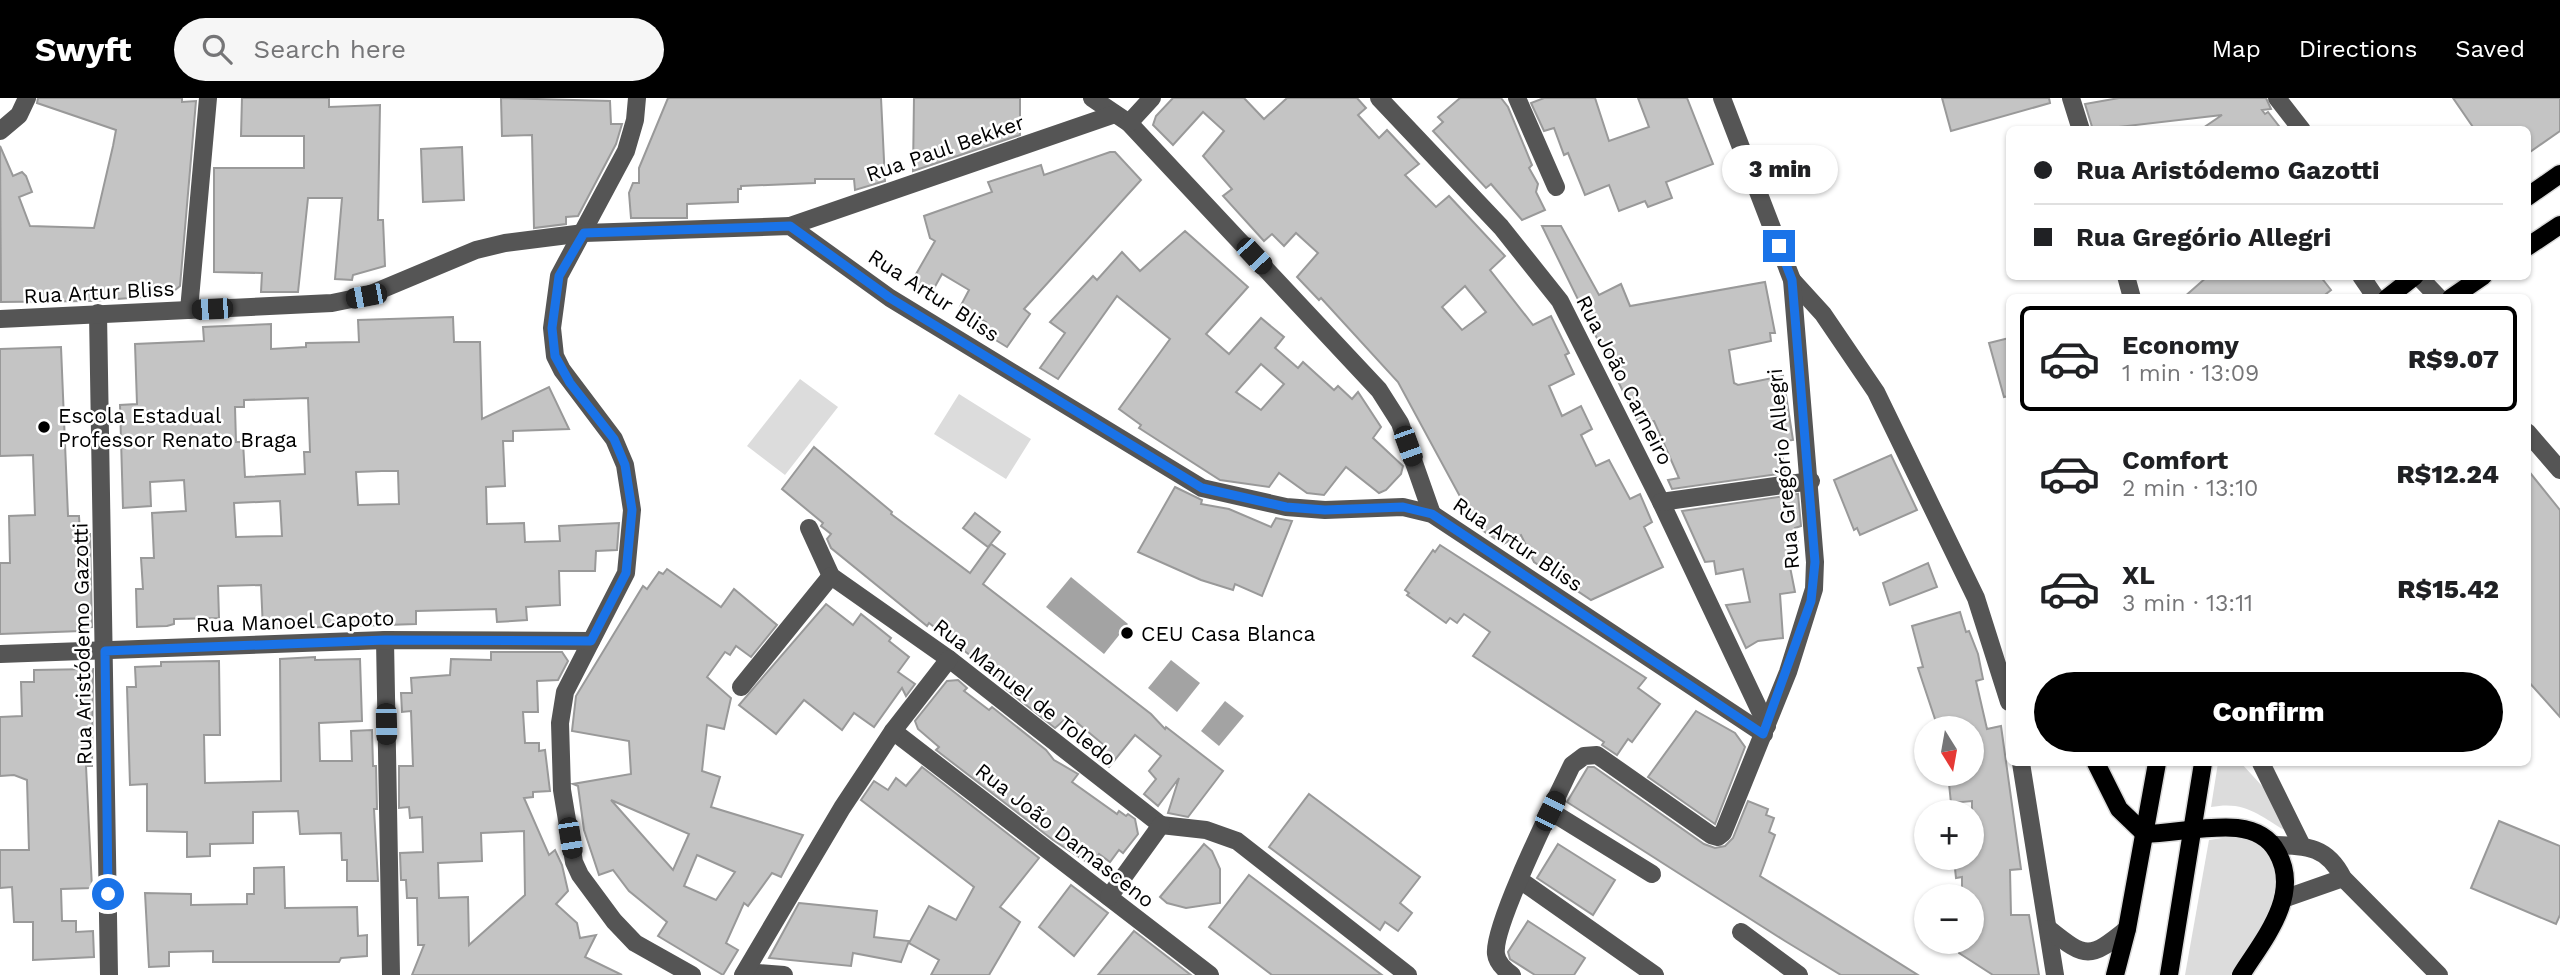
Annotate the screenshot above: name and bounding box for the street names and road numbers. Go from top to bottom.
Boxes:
street label: Rua Paul Bekker [863,109,1028,187]
street label: Rua Artur Bliss [864,243,1004,347]
street label: Rua Artur Bliss [23,276,175,308]
street label: Rua João Carneiro [1571,291,1679,469]
street label: Rua Gregório Allegri [1762,367,1804,571]
street label: Rua Artur Bliss [1448,491,1588,597]
street label: Rua Aristódemo Gazotti [67,523,97,765]
street label: Rua Manoel Capoto [195,605,395,637]
street label: Rua Manuel de Toledo [929,613,1121,771]
street label: Rua João Damasceno [971,757,1159,913]

